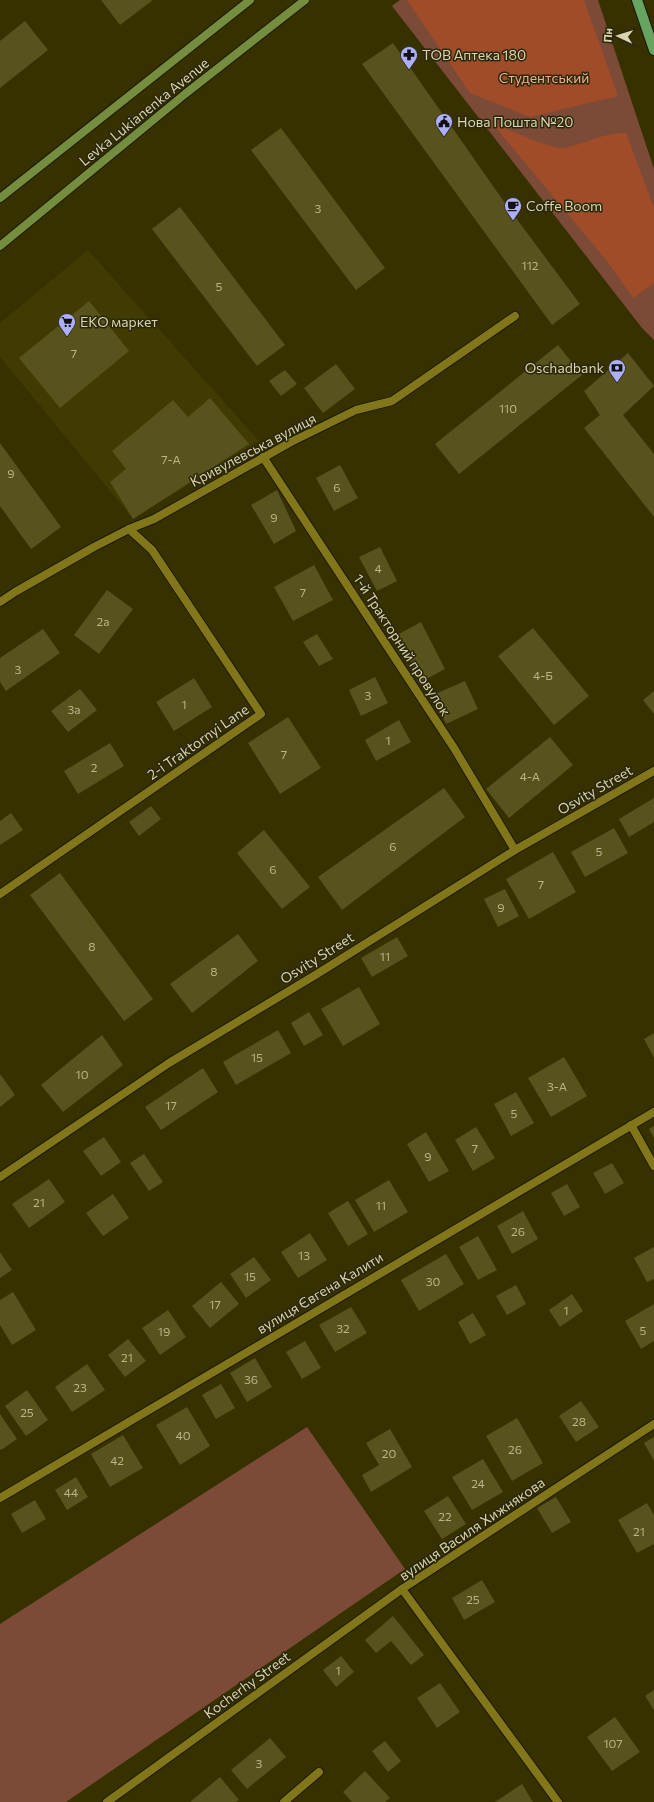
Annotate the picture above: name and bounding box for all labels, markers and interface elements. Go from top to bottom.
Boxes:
north arrow [598,16,638,56]
text: Пн [601,28,615,43]
pharmacy icon: ТОВ Аптека 180 [399,45,419,70]
place label: ТОВ Аптека 180 [422,46,526,63]
street label: Levka Lukianenka Avenue [75,54,212,169]
park label: Студентський [499,69,589,86]
public building icon: Нова Пошта №20 [434,112,454,137]
place label: Нова Пошта №20 [457,113,573,130]
cafe icon: Coffe Boom [503,196,523,221]
place label: Coffe Boom [526,197,602,214]
house number: 3 [315,201,322,215]
house number: 112 [522,258,539,272]
house number: 5 [216,279,223,293]
supermarket icon: ЕКО маркет [57,312,77,337]
place label: ЕКО маркет [80,313,158,330]
house number: 7 [71,346,77,360]
bank icon: Oschadbank [607,358,627,383]
place label: Oschadbank [525,359,604,376]
house number: 110 [499,401,517,415]
street label: Кривулевська вулиця [187,409,319,490]
house number: 7-А [161,452,181,466]
house number: 9 [7,466,15,480]
house number: 6 [333,480,341,494]
house number: 9 [270,510,278,524]
house number: 4 [374,561,382,575]
street label: 1-й Тракторний провулок [350,571,455,719]
house number: 7 [300,585,306,599]
house number: 2а [97,614,109,628]
house number: 3 [15,662,22,676]
house number: 4-Б [533,668,553,682]
house number: 3 [365,688,372,702]
house number: 1 [181,697,187,711]
street label: 2-i Traktornyi Lane [144,700,252,783]
house number: 3а [67,702,81,716]
house number: 1 [385,733,391,747]
house number: 7 [281,747,287,761]
house number: 2 [91,760,98,774]
street label: Osvity Street [554,761,635,818]
house number: 4-А [520,769,540,783]
house number: 6 [389,839,397,853]
house number: 5 [596,844,603,858]
house number: 6 [269,862,277,876]
house number: 7 [538,877,544,891]
house number: 9 [497,900,505,914]
street label: Osvity Street [277,928,357,987]
house number: 8 [88,939,96,953]
house number: 11 [380,949,390,963]
house number: 8 [210,964,218,978]
house number: 15 [251,1050,263,1064]
house number: 10 [76,1067,89,1081]
house number: 3-А [547,1079,567,1093]
house number: 17 [165,1098,177,1112]
house number: 5 [511,1106,518,1120]
house number: 7 [472,1141,478,1155]
house number: 9 [424,1149,432,1163]
house number: 21 [33,1195,45,1209]
house number: 11 [376,1198,386,1212]
house number: 26 [511,1224,525,1238]
street label: вулиця Євгена Калити [254,1248,386,1337]
house number: 13 [298,1248,310,1262]
house number: 15 [244,1269,256,1283]
house number: 30 [426,1274,441,1288]
house number: 17 [209,1297,221,1311]
house number: 1 [563,1303,569,1317]
house number: 32 [336,1321,350,1335]
house number: 5 [640,1323,647,1337]
house number: 19 [158,1324,170,1338]
house number: 21 [121,1350,133,1364]
house number: 36 [244,1372,258,1386]
house number: 23 [73,1380,87,1394]
house number: 25 [20,1405,34,1419]
house number: 28 [572,1414,586,1428]
house number: 40 [175,1428,191,1442]
house number: 26 [508,1442,522,1456]
house number: 20 [382,1446,396,1460]
house number: 42 [110,1453,124,1467]
street label: вулиця Василя Хижнякова [396,1473,548,1584]
house number: 24 [471,1476,485,1490]
house number: 44 [64,1485,78,1499]
house number: 22 [438,1509,452,1523]
house number: 21 [633,1524,645,1538]
house number: 25 [466,1592,480,1606]
street label: Kocherhy Street [200,1647,293,1722]
house number: 1 [335,1663,341,1677]
house number: 107 [603,1736,623,1750]
house number: 3 [256,1756,263,1770]

